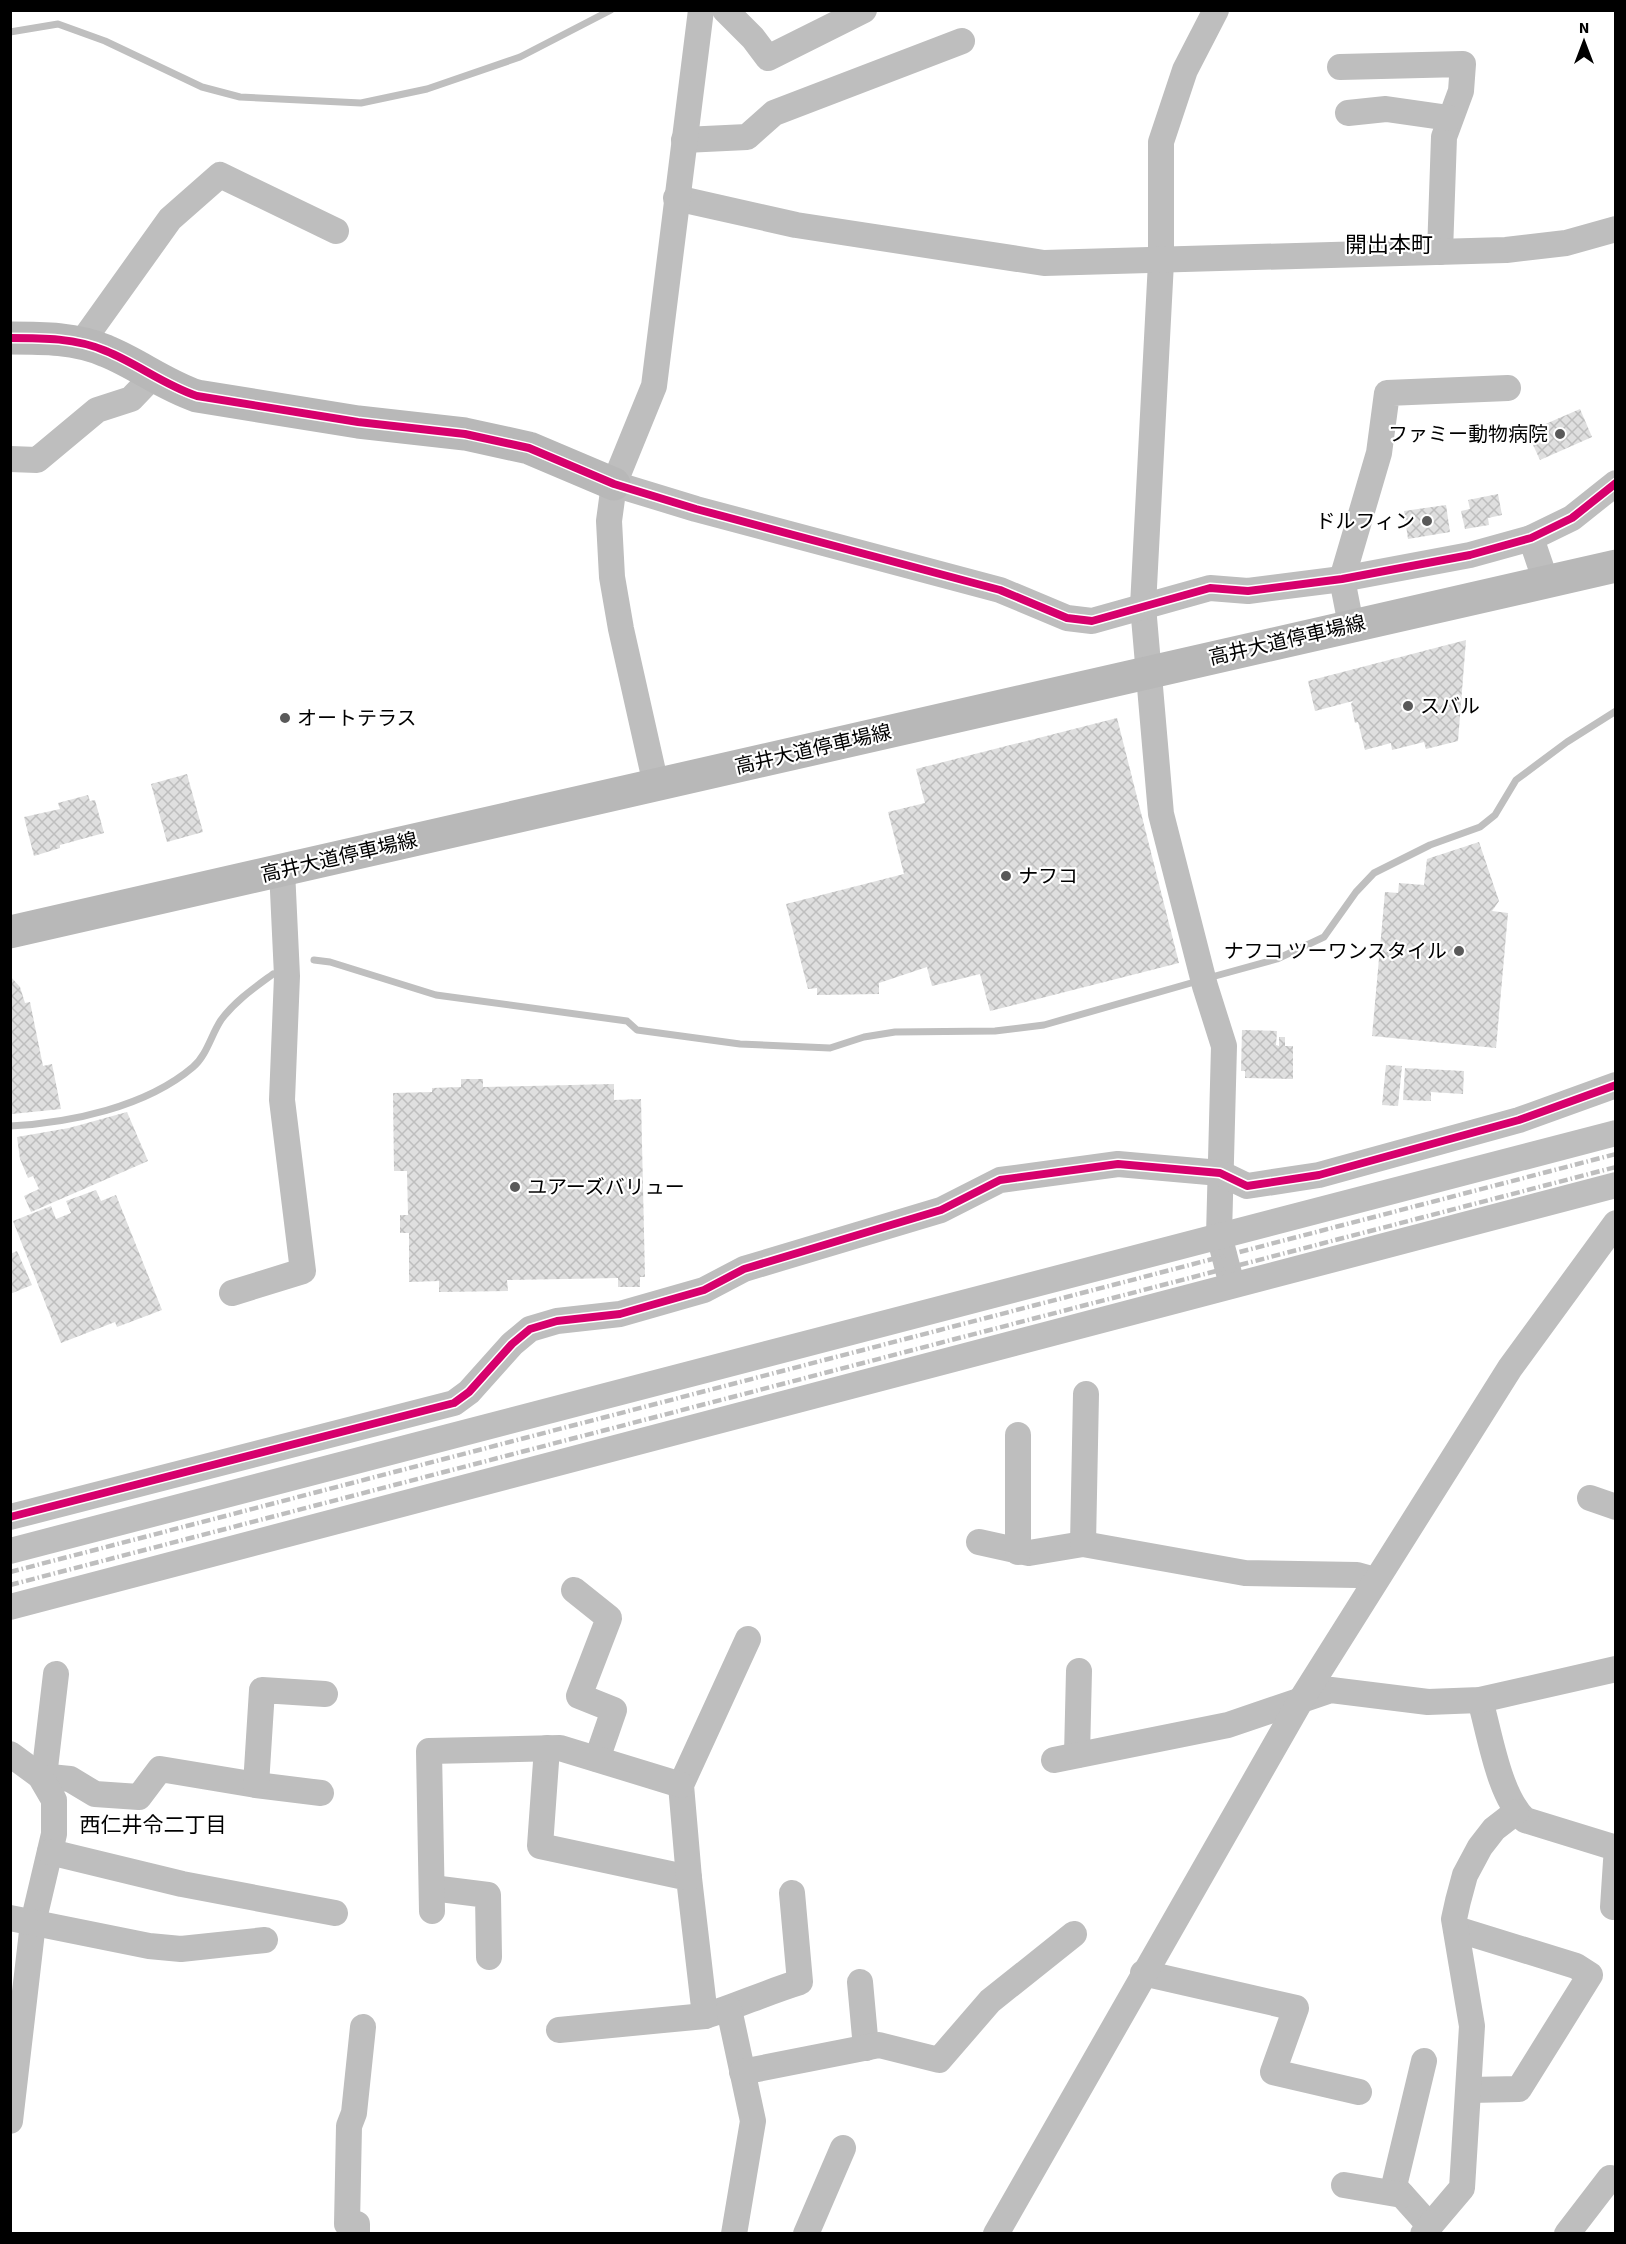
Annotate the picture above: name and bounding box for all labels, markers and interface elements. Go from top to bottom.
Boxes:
north arrow [1554,12,1614,72]
text: N [1579,17,1589,39]
district label: 開出本町 [1345,229,1433,261]
place label: ファミー動物病院 [1388,421,1548,449]
marker: ファミー動物病院 [1553,427,1567,441]
place label: ドルフィン [1315,508,1415,536]
marker: ドルフィン [1420,514,1434,528]
street label: 高井大道停車場線 [1206,609,1368,673]
place label: スバル [1420,693,1480,721]
marker: スバル [1401,699,1415,713]
place label: オートテラス [297,705,417,733]
marker: オートテラス [278,711,292,725]
street label: 高井大道停車場線 [732,718,894,782]
street label: 高井大道停車場線 [258,826,420,890]
place label: ナフコ [1018,863,1078,891]
marker: ナフコ [999,869,1013,883]
place label: ナフコ ツーワンスタイル [1223,938,1447,966]
marker: ナフコ ツーワンスタイル [1452,944,1466,958]
place label: ユアーズバリュー [527,1174,685,1202]
marker: ユアーズバリュー [508,1180,522,1194]
district label: 西仁井令二丁目 [80,1810,227,1840]

